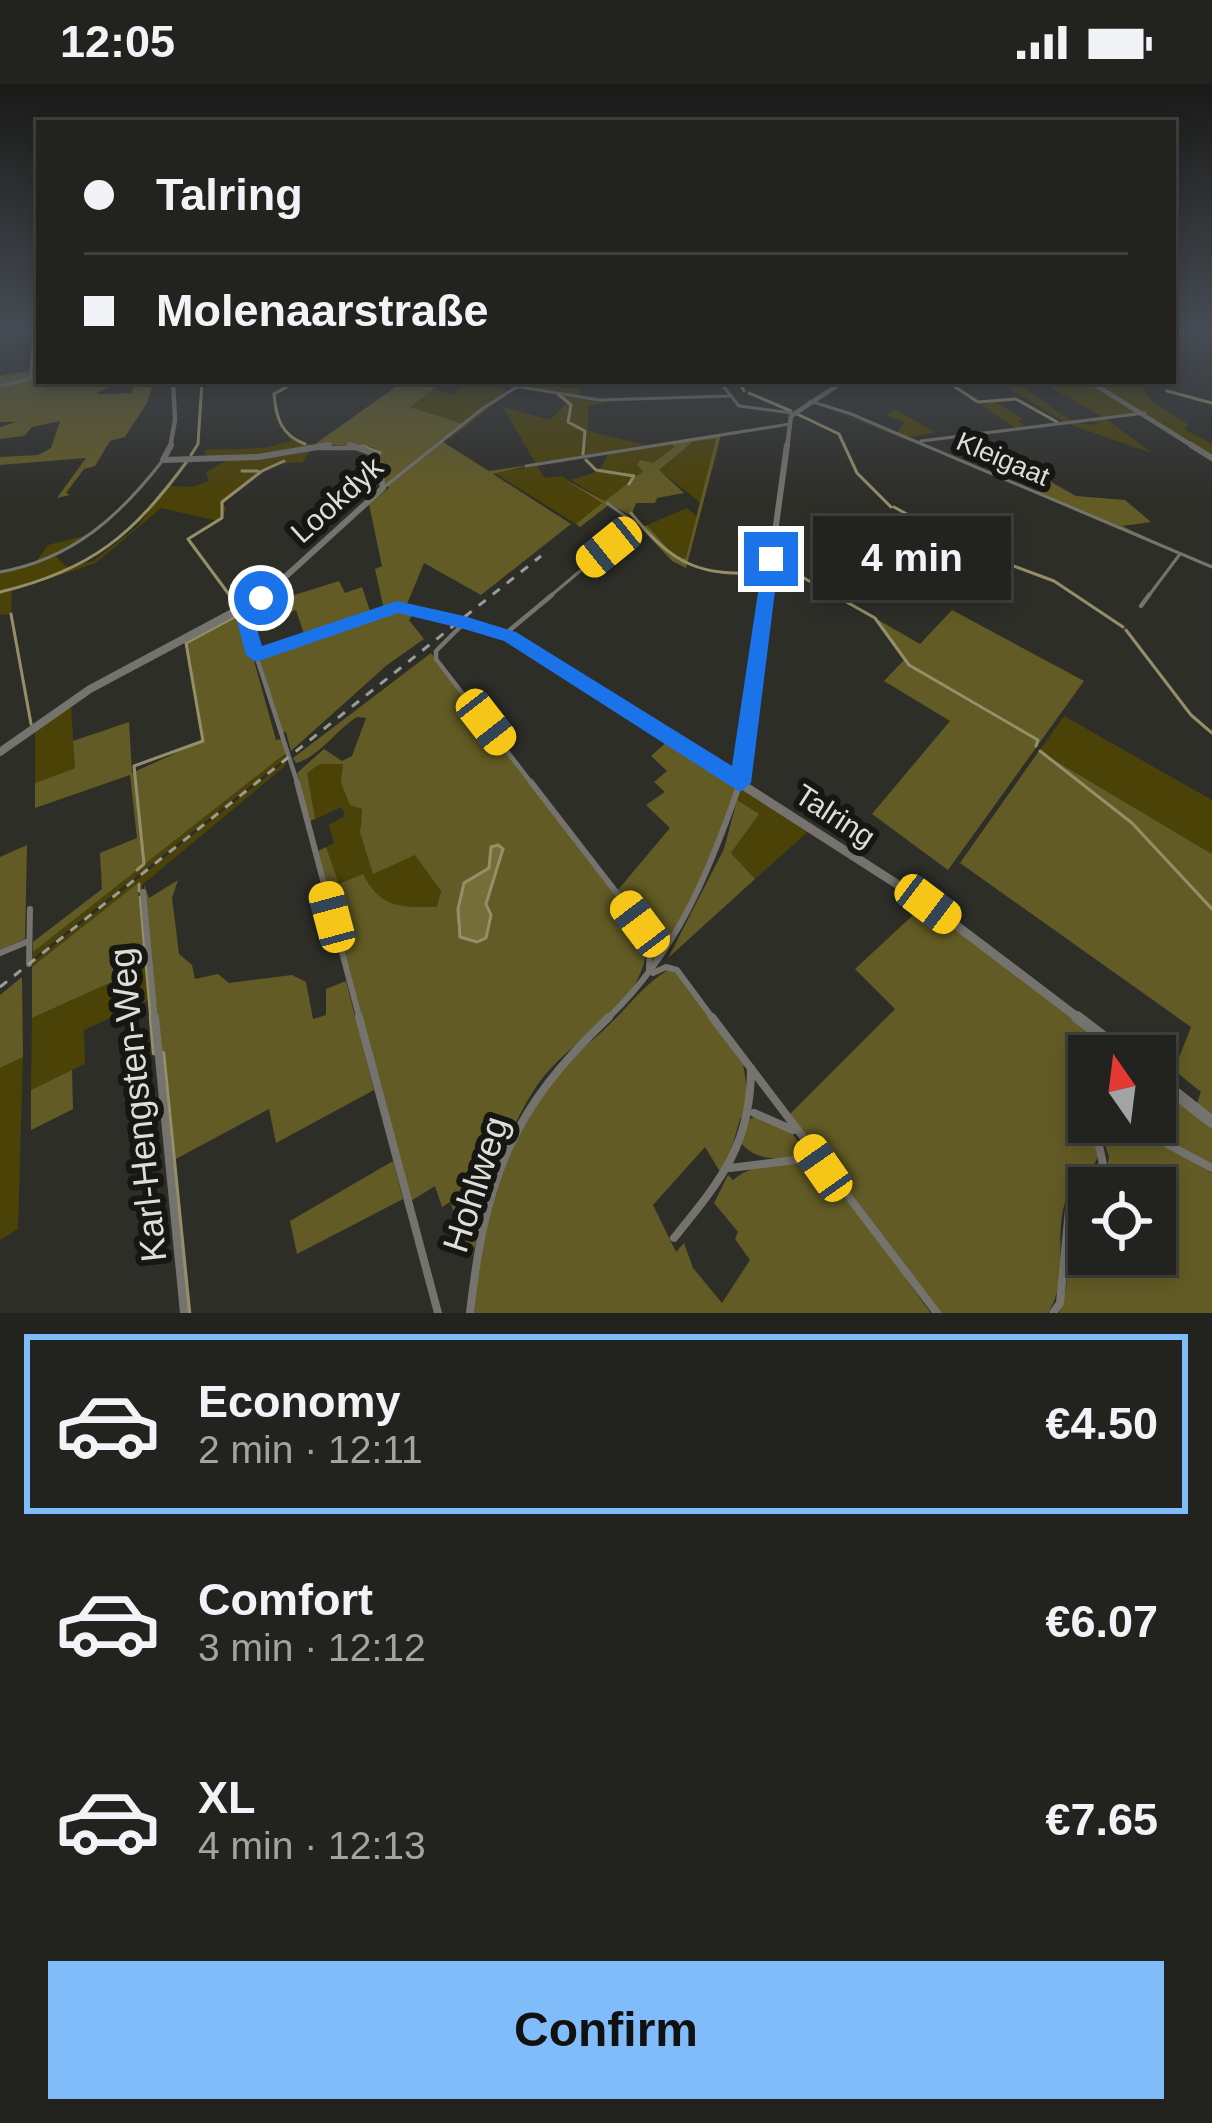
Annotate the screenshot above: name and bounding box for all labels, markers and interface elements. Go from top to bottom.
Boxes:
text: 12:05 [60,16,175,67]
text: Talring [156,169,303,220]
text: Molenaarstraße [156,285,489,336]
street label: Kleigaat [952,426,1054,492]
street label: Lookdyk [284,449,390,549]
car [570,510,648,584]
callout: 4 min [813,517,1011,601]
route end [744,532,798,586]
text: 4 min [861,536,963,579]
route start [234,571,288,625]
car [450,683,522,761]
street label: Talring [789,778,881,853]
car [888,868,968,940]
car [305,878,359,956]
car [604,884,676,964]
street label: Karl-Hengsten-Weg [101,946,174,1264]
north arrow [1068,1035,1176,1143]
map controls [1068,1035,1176,1275]
street label: Hohlweg [434,1111,517,1257]
car [788,1128,858,1208]
button: locate [1068,1167,1176,1275]
icon: car [54,1370,162,1478]
text: Economy [198,1376,401,1427]
text: €4.50 [1045,1398,1158,1449]
text: 2 min · 12:11 [198,1428,423,1471]
icon: car [54,1568,162,1676]
text: Comfort [198,1574,373,1625]
text: €6.07 [1045,1596,1158,1647]
text: 3 min · 12:12 [198,1626,426,1669]
icon: car [54,1766,162,1874]
text: XL [198,1772,256,1823]
text: €7.65 [1045,1794,1158,1845]
text: 4 min · 12:13 [198,1824,426,1867]
button: Confirm [48,1961,1164,2099]

